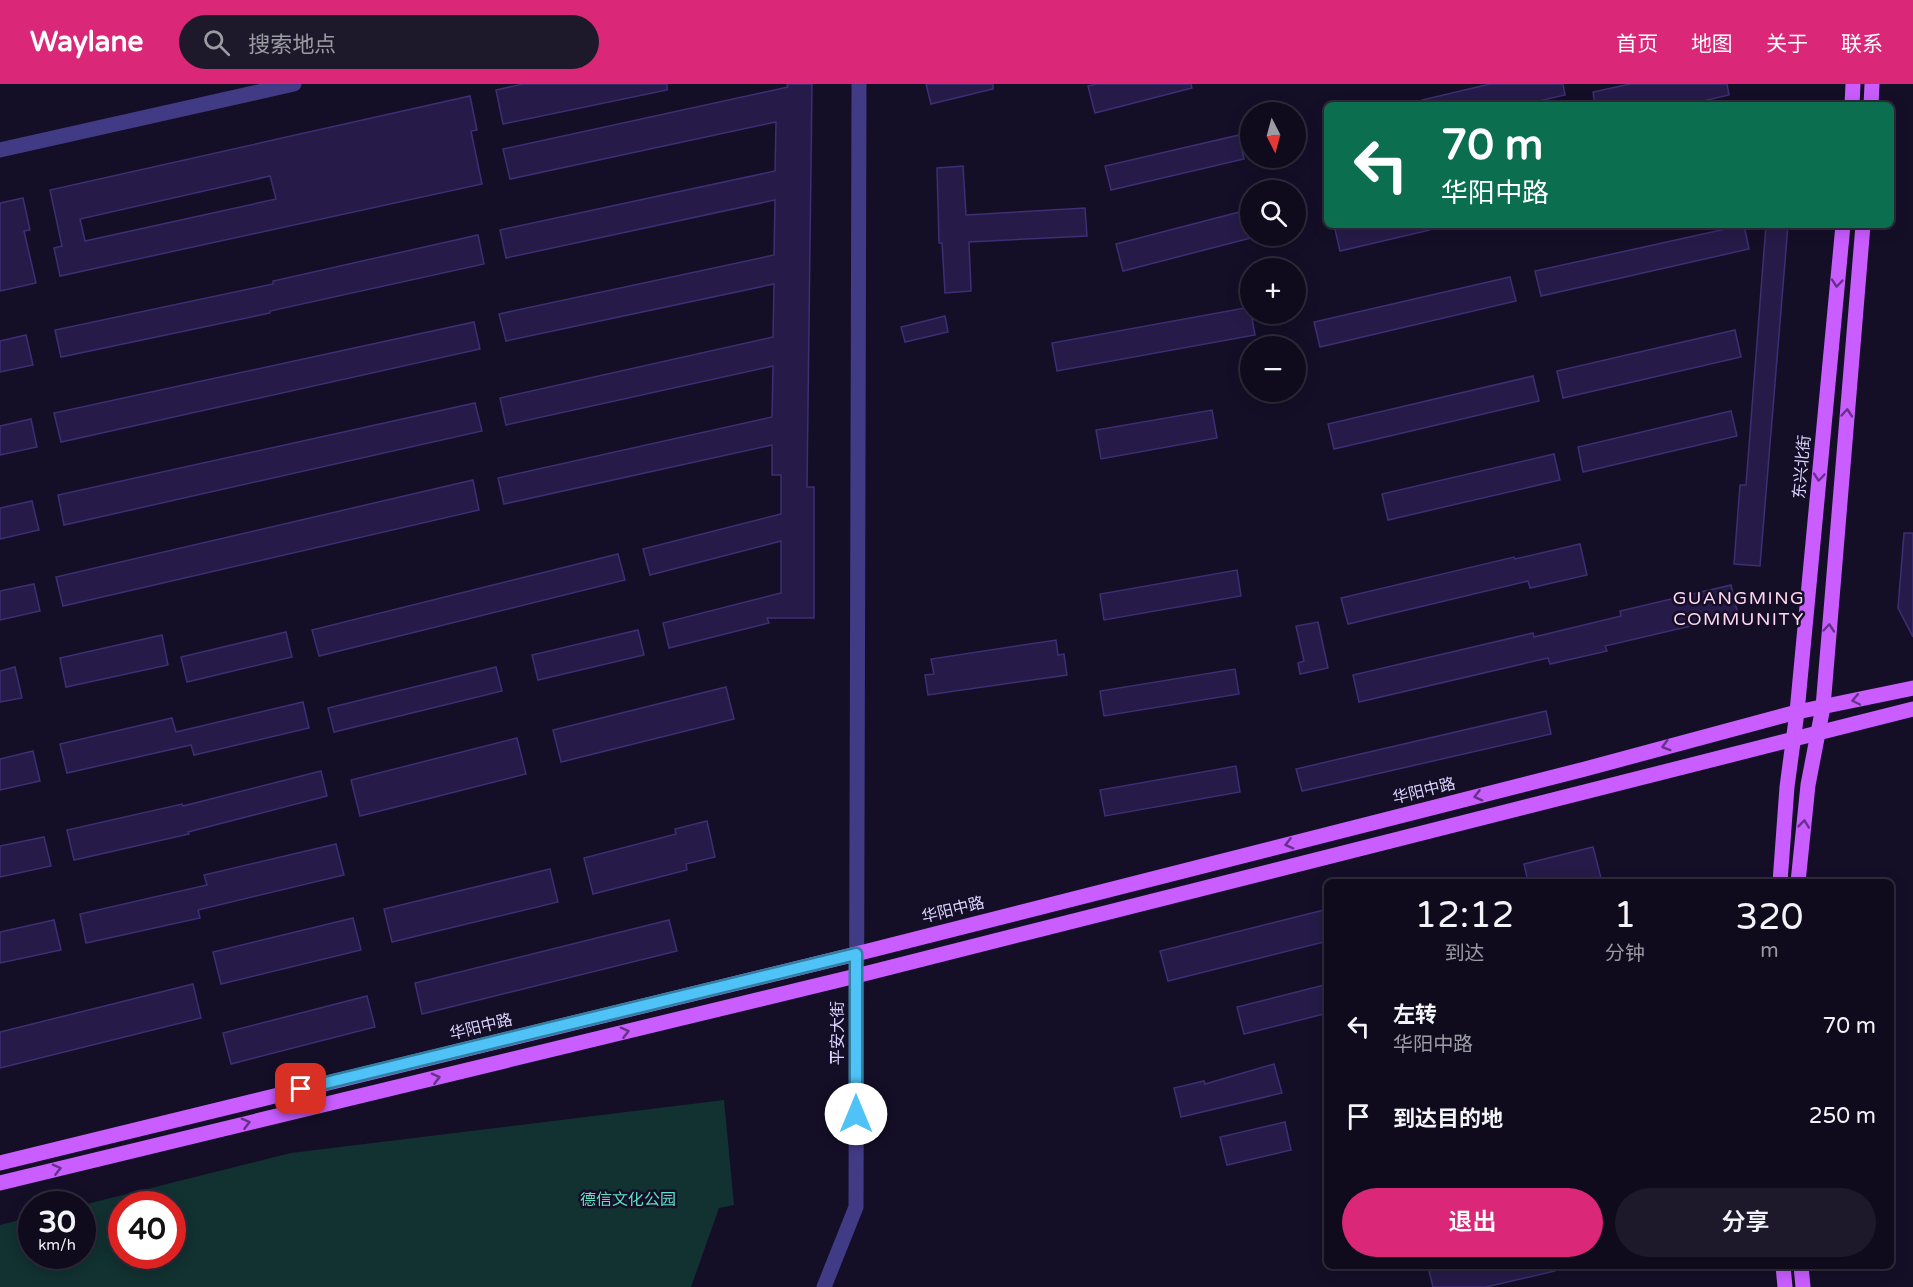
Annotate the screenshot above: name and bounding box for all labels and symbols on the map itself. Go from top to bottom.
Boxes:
north arrow [1240,102,1306,168]
one-way arrow [1831,279,1844,288]
one-way arrow [1840,408,1853,417]
street label: 东兴北街 [1789,434,1815,500]
one-way arrow [1813,473,1826,482]
district label: GUANGMING COMMUNITY [1673,587,1805,630]
one-way arrow [1822,623,1835,632]
one-way arrow [1851,693,1861,706]
one-way arrow [1661,739,1672,751]
street label: 华阳中路 [1391,774,1457,808]
one-way arrow [1473,789,1483,802]
one-way arrow [1797,819,1810,828]
one-way arrow [1284,837,1295,849]
street label: 华阳中路 [920,893,986,927]
street label: 平安大街 [828,1001,848,1065]
street label: 华阳中路 [448,1010,514,1044]
one-way arrow [620,1026,630,1039]
pin [275,1063,326,1114]
one-way arrow [431,1072,441,1085]
position arrow [824,1082,888,1146]
one-way arrow [241,1118,251,1131]
one-way arrow [52,1164,62,1177]
park label: 德信文化公园 [580,1190,676,1210]
speed limit sign: 40 [108,1191,186,1269]

